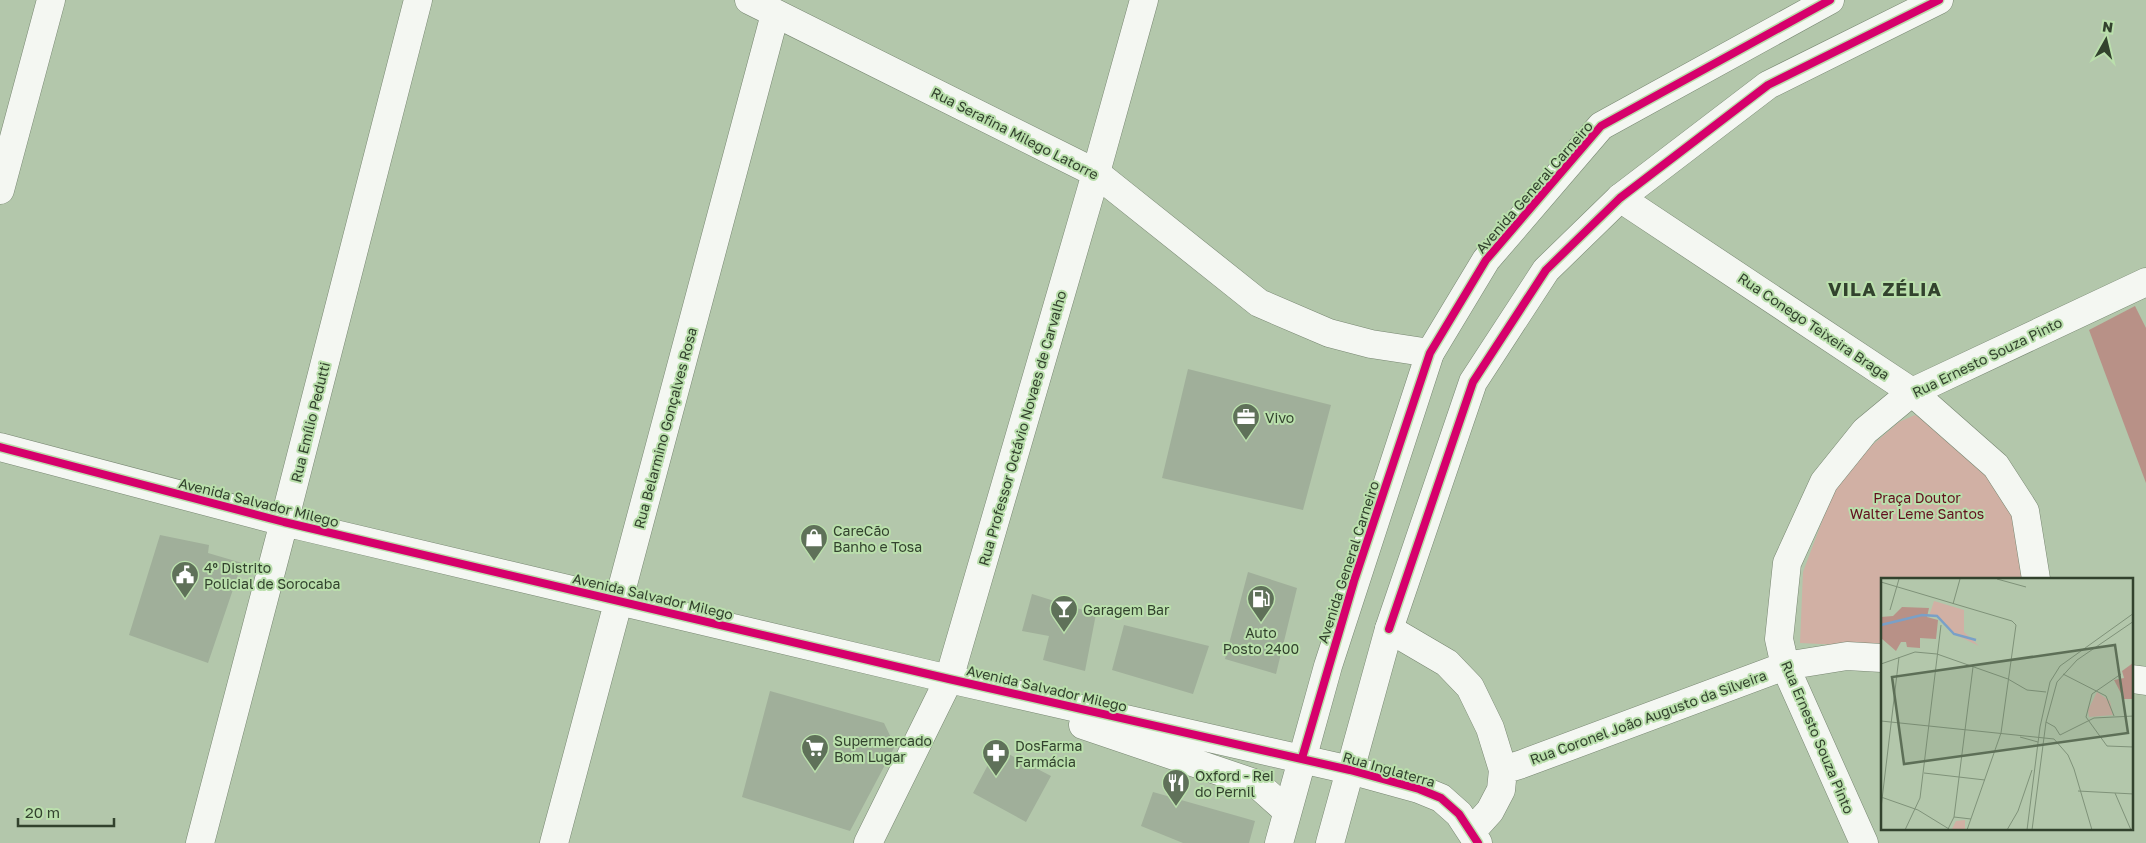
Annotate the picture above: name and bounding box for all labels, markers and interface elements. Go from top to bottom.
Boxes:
north arrow [2081,15,2131,65]
text: N [2101,17,2114,36]
street label: Rua Serafina Milego Latorre [928,83,1102,183]
street label: Avenida General Carneiro [1472,117,1596,257]
street label: Rua Conego Teixeira Braga [1735,269,1893,383]
district label: VILA ZÉLIA [1828,277,1942,300]
street label: Rua Professor Octávio Novaes de Carvalho [974,288,1070,568]
street label: Rua Ernesto Souza Pinto [1909,313,2065,401]
street label: Rua Belarmino Gonçalves Rosa [630,326,700,530]
street label: Rua Emílio Pedutti [287,360,333,484]
office icon: Vivo [1231,402,1261,441]
place label: Vivo [1265,409,1294,426]
street label: Avenida Salvador Milego [177,474,341,530]
street label: Avenida General Carneiro [1314,479,1382,645]
park label: Praça Doutor Walter Leme Santos [1850,489,1984,522]
place label: CareCão Banho e Tosa [833,522,922,555]
shop icon: CareCão Banho e Tosa [799,523,829,562]
place label: 4º Distrito Policial de Sorocaba [204,559,340,592]
public building icon: 4º Distrito Policial de Sorocaba [170,560,200,599]
street label: Avenida Salvador Milego [571,569,735,623]
inset map [1881,578,2134,830]
fuel station icon: Auto Posto 2400 [1246,584,1276,623]
bar icon: Garagem Bar [1049,594,1079,633]
place label: Garagem Bar [1083,601,1170,618]
place label: Auto Posto 2400 [1223,624,1299,657]
street label: Rua Ernesto Souza Pinto [1778,658,1858,816]
street label: Avenida Salvador Milego [965,661,1129,715]
street label: Rua Coronel João Augusto da Silveira [1527,666,1769,768]
place label: Supermercado Bom Lugar [834,732,932,765]
supermarket icon: Supermercado Bom Lugar [800,733,830,772]
place label: DosFarma Farmácia [1015,737,1082,770]
pharmacy icon: DosFarma Farmácia [981,738,1011,777]
street label: Rua Inglaterra [1341,748,1437,790]
place label: Oxford - Rei do Pernil [1195,767,1274,800]
restaurant icon: Oxford - Rei do Pernil [1161,768,1191,807]
scale bar [18,796,114,828]
text: 20 m [25,803,60,821]

